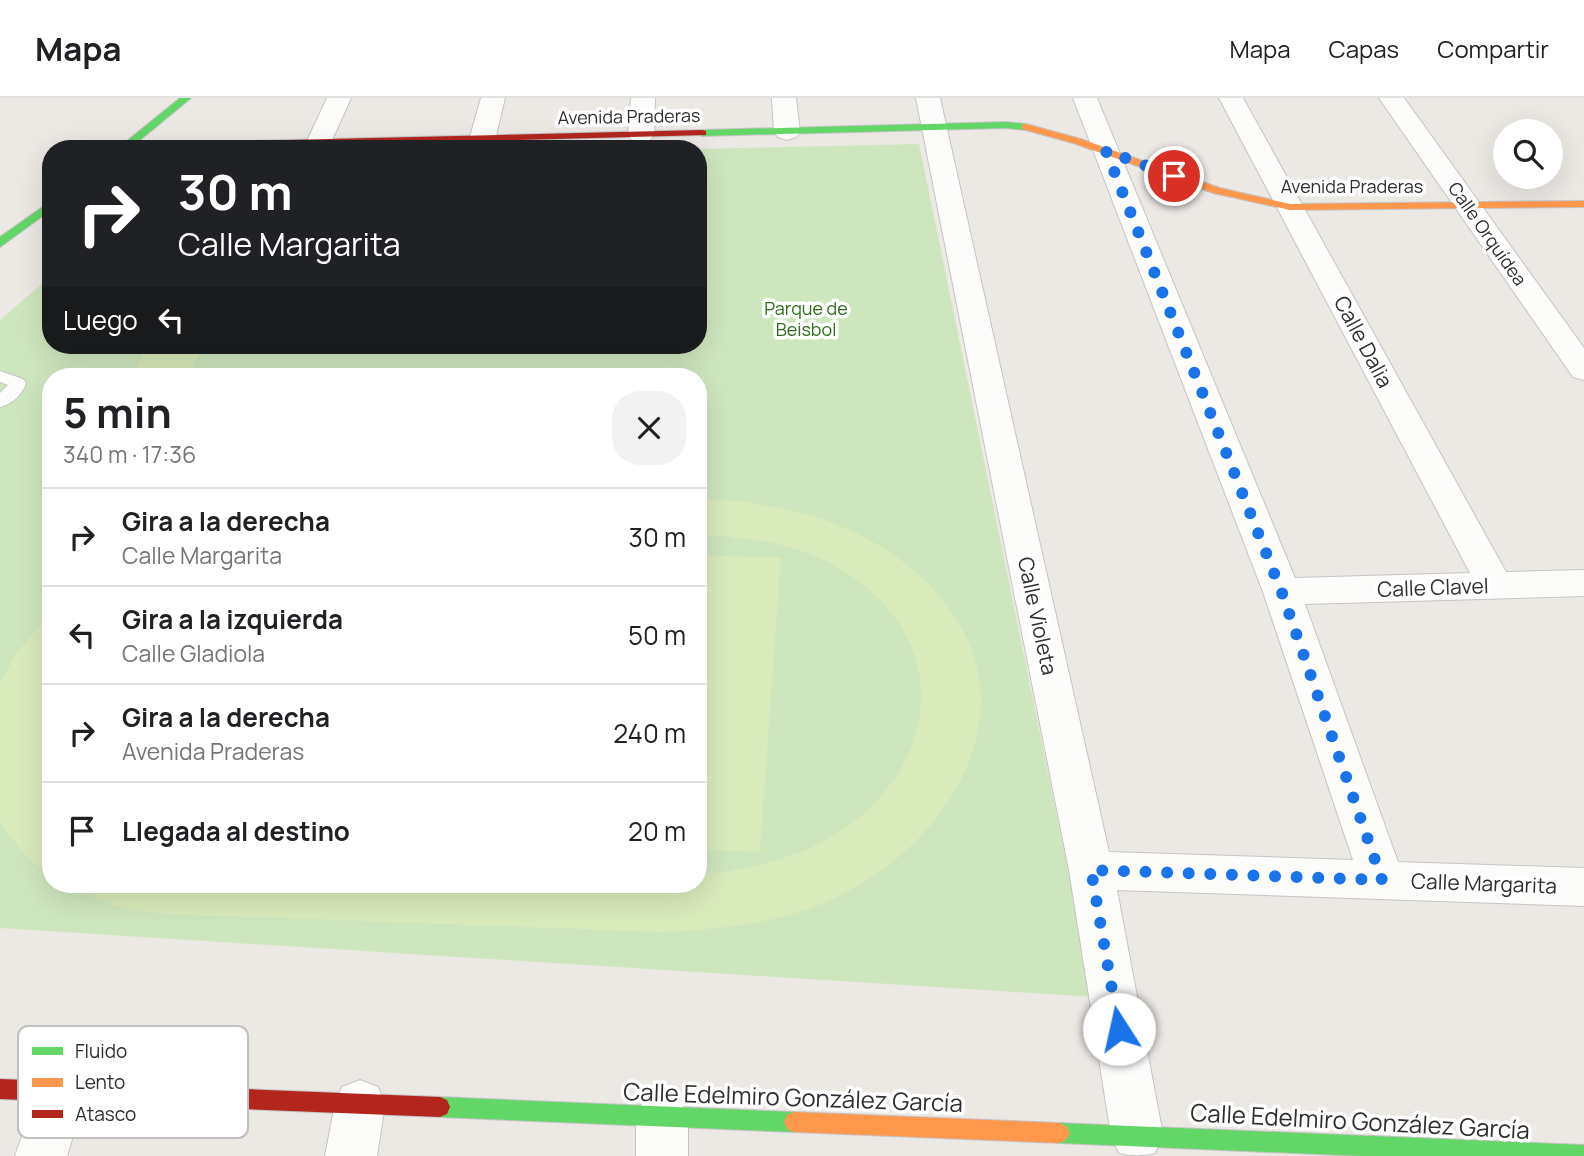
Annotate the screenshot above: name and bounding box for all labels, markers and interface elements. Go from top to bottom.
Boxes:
text: Mapa [35,26,122,71]
text: Mapa [1230,32,1291,65]
text: Capas [1329,32,1399,65]
text: Compartir [1437,32,1549,65]
street label: Avenida Praderas [557,103,701,129]
map controls [1493,119,1563,189]
button: search [1493,119,1563,189]
pin [1144,146,1204,206]
icon: arrive [1155,157,1193,195]
text: 30 m [178,158,293,225]
icon: right [63,168,154,259]
street label: Avenida Praderas [1281,174,1423,198]
street label: Calle Orquídea [1443,177,1532,290]
text: Calle Margarita [178,222,401,266]
street label: Calle Dalia [1328,291,1400,392]
park label: Parque de Beisbol [764,296,848,341]
icon: left [152,301,190,339]
text: Luego [63,302,138,338]
text: 5 min [63,383,172,441]
button: close [612,391,686,465]
text: 340 m · 17:36 [63,438,196,470]
text: Gira a la derecha [122,503,330,539]
icon: right [63,518,101,556]
text: 30 m [629,519,686,555]
text: Calle Margarita [122,539,282,571]
street label: Calle Violeta [1012,554,1064,677]
street label: Calle Clavel [1377,571,1489,603]
text: Gira a la izquierda [122,601,343,637]
icon: left [63,616,101,654]
text: 50 m [628,617,686,653]
text: Calle Gladiola [122,637,265,669]
text: Gira a la derecha [122,699,330,735]
icon: right [63,714,101,752]
text: 240 m [613,715,686,751]
text: Avenida Praderas [122,735,304,767]
icon: arrive [63,812,101,850]
text: Llegada al destino [122,813,350,849]
text: 20 m [628,813,686,849]
street label: Calle Margarita [1411,866,1558,900]
position arrow [1082,992,1156,1066]
legend [18,1026,248,1138]
text: Fluido [75,1038,127,1064]
text: Lento [75,1069,125,1095]
street label: Calle Edelmiro González García [623,1074,963,1119]
street label: Calle Edelmiro González García [1190,1095,1531,1146]
text: Atasco [75,1101,136,1127]

